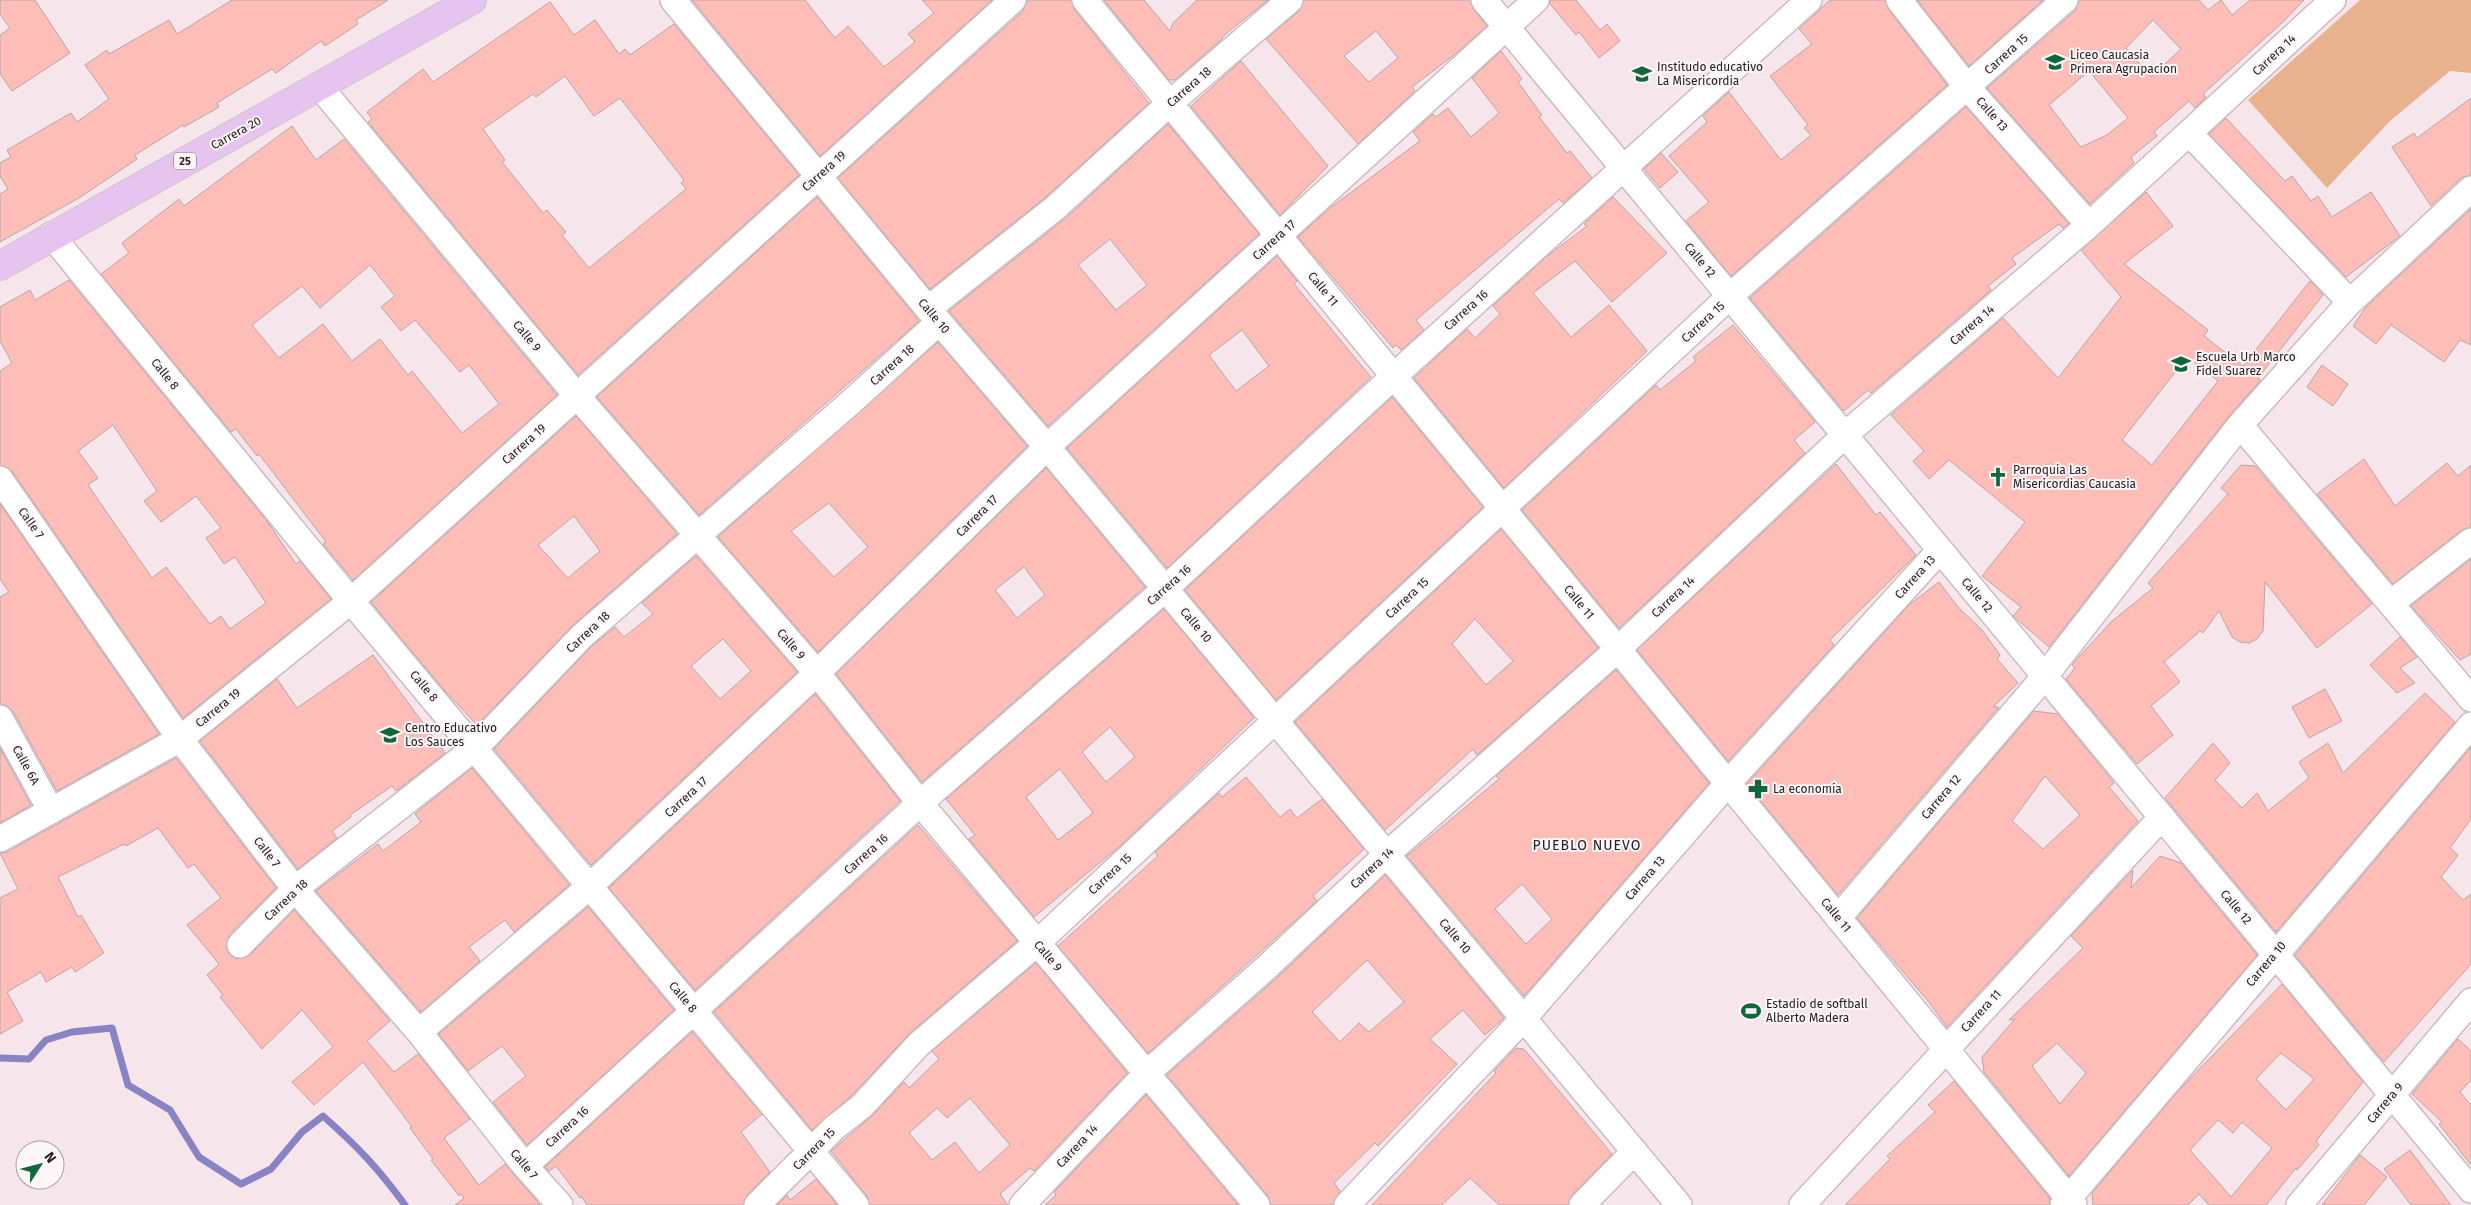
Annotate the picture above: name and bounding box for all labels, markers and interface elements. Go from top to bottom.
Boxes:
street label: Carrera 15 [1981,31,2031,77]
street label: Carrera 14 [2249,31,2299,79]
place label: Liceo Caucasia Primera Agrupacion [2070,48,2177,76]
school or university icon: Liceo Caucasia Primera Agrupacion [2044,51,2066,73]
place label: Institudo educativo La Misericordia [1657,60,1763,88]
school or university icon: Institudo educativo La Misericordia [1631,63,1653,85]
street label: Carrera 18 [1164,64,1214,110]
street label: Calle 13 [1973,94,2011,134]
street label: Carrera 20 [208,113,264,152]
street label: Carrera 19 [799,148,849,194]
road number: 25 [174,153,196,170]
street label: Carrera 17 [1250,217,1298,263]
street label: Calle 12 [1682,240,1719,280]
street label: Calle 11 [1305,269,1341,309]
street label: Carrera 16 [1441,287,1491,333]
street label: Calle 10 [915,296,953,337]
street label: Carrera 15 [1679,299,1727,345]
street label: Carrera 14 [1947,302,1997,348]
street label: Calle 9 [510,318,544,354]
street label: Carrera 18 [867,341,917,388]
place label: Escuela Urb Marco Fidel Suarez [2196,350,2296,378]
school or university icon: Escuela Urb Marco Fidel Suarez [2170,353,2192,375]
street label: Calle 8 [148,355,182,393]
street label: Carrera 19 [499,421,549,467]
place label: Parroquia Las Misericordias Caucasia [2013,463,2136,491]
church icon: Parroquia Las Misericordias Caucasia [1987,466,2009,488]
street label: Carrera 17 [953,492,1001,540]
street label: Calle 7 [15,505,47,541]
street label: Carrera 13 [1892,552,1938,602]
street label: Carrera 16 [1144,562,1194,608]
street label: Carrera 14 [1648,573,1698,621]
street label: Carrera 15 [1383,575,1431,621]
street label: Calle 12 [1959,575,1996,615]
street label: Calle 11 [1561,582,1597,622]
street label: Calle 10 [1177,605,1215,646]
street label: Carrera 18 [563,608,613,656]
street label: Calle 9 [774,626,808,662]
street label: Calle 8 [407,668,441,705]
street label: Carrera 19 [193,686,243,730]
place label: Centro Educativo Los Sauces [405,721,497,749]
school or university icon: Centro Educativo Los Sauces [379,724,401,746]
street label: Calle 6A [9,743,43,787]
street label: Carrera 12 [1918,772,1964,822]
street label: Carrera 17 [662,774,710,820]
pharmacy icon: La economía [1747,778,1769,800]
place label: La economía [1773,782,1842,796]
street label: Carrera 16 [841,831,891,877]
street label: Calle 7 [251,834,283,870]
district label: PUEBLO NUEVO [1533,837,1641,854]
street label: Carrera 14 [1347,844,1397,892]
street label: Carrera 15 [1086,851,1134,897]
street label: Carrera 13 [1622,853,1668,903]
street label: Carrera 18 [261,876,311,924]
street label: Calle 12 [2218,887,2255,927]
street label: Calle 11 [1818,895,1854,935]
street label: Calle 10 [1436,916,1474,957]
street label: Calle 9 [1031,938,1065,974]
street label: Carrera 10 [2243,938,2289,989]
street label: Calle 8 [666,979,700,1016]
street label: Carrera 11 [1958,987,2004,1035]
place label: Estadio de softball Alberto Madera [1766,997,1868,1025]
sports icon: Estadio de softball Alberto Madera [1740,1000,1762,1022]
street label: Carrera 9 [2364,1080,2406,1126]
street label: Carrera 16 [542,1103,592,1151]
street label: Carrera 14 [1053,1121,1101,1171]
street label: Carrera 15 [790,1125,838,1173]
north arrow [15,1140,65,1190]
street label: Calle 7 [507,1146,541,1182]
text: N [41,1149,60,1166]

